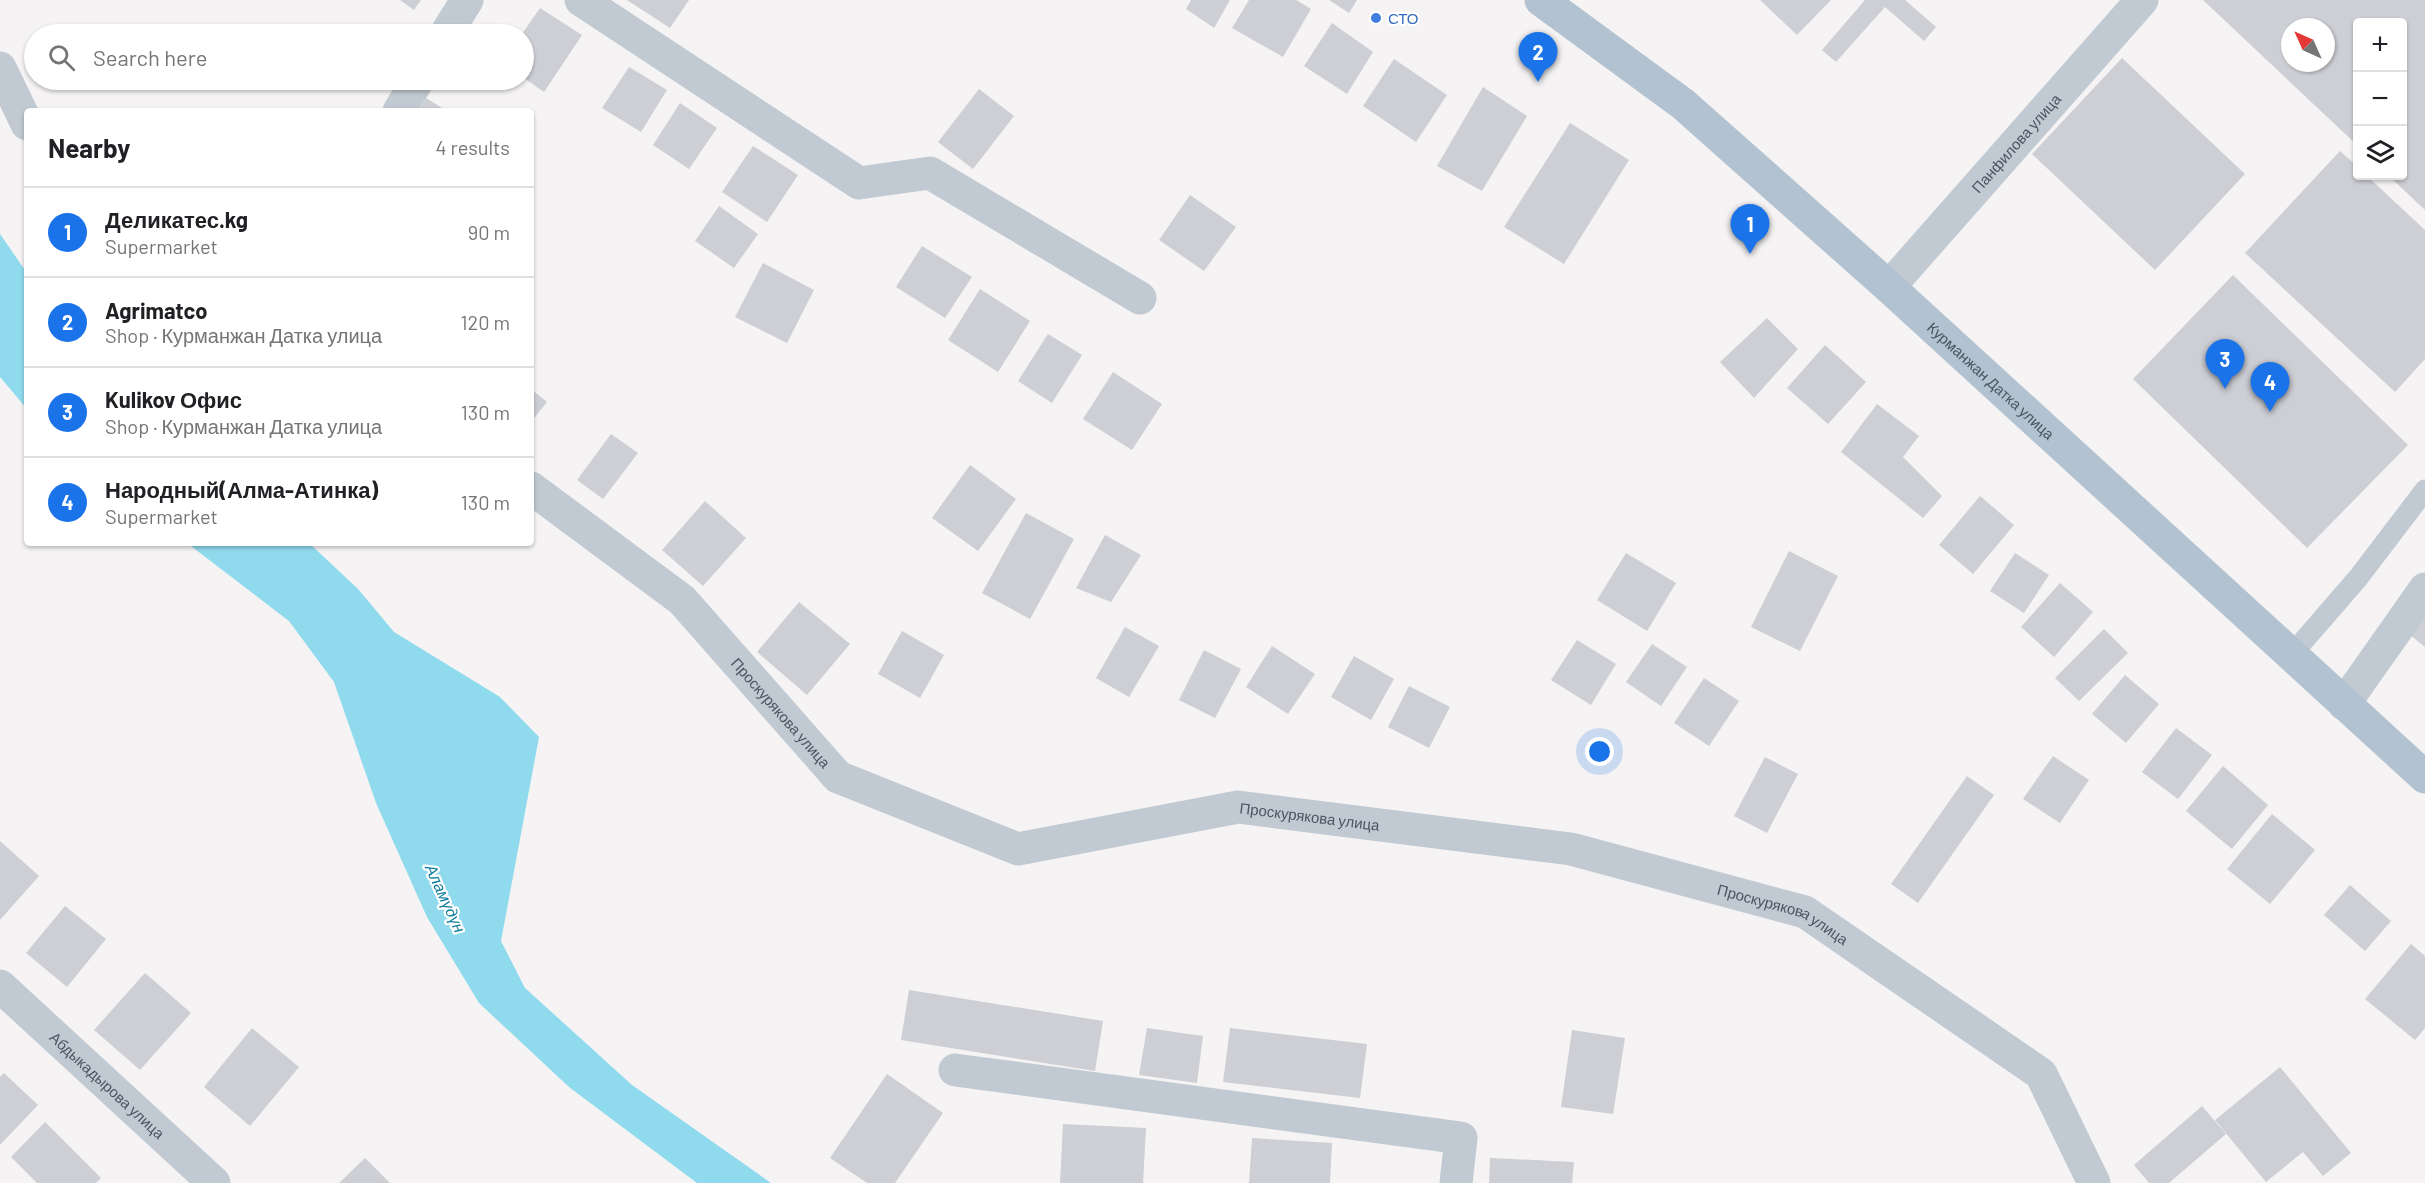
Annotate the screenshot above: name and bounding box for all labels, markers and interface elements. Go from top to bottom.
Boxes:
place label: СТО [1388,9,1419,27]
marker: СТО [1369,11,1383,25]
north arrow [2281,18,2335,72]
map controls [2353,18,2407,180]
button: + [2353,18,2407,72]
search box [24,24,534,90]
pin: 2 [1518,32,1558,82]
icon: search [45,41,78,74]
text: Search here [93,44,207,70]
button: − [2353,72,2407,126]
street label: Панфилова улица [1968,89,2065,196]
button: layers [2353,126,2407,180]
text: Nearby [48,132,130,163]
text: 4 results [435,135,510,159]
pin: 1 [1730,204,1770,254]
text: Деликатес.kg [105,206,248,232]
text: 1 [64,220,71,244]
text: 90 m [468,220,510,244]
text: Supermarket [105,234,218,258]
text: Agrimatco [105,297,207,323]
text: 2 [62,310,73,334]
text: 120 m [460,310,510,334]
street label: Курманжан Датка улица [1924,318,2059,443]
text: Shop · Курманжан Датка улица [105,323,382,347]
pin: 3 [2206,340,2244,389]
pin: 4 [2250,362,2290,412]
text: Kulikov Офис [105,386,242,412]
text: 3 [62,400,73,424]
text: 130 m [461,400,510,424]
text: Shop · Курманжан Датка улица [105,414,382,438]
text: Народный(Алма-Атинка) [105,476,378,502]
text: 4 [61,490,74,514]
text: 130 m [461,490,510,514]
text: Supermarket [105,504,218,528]
street label: Проскурякова улица [728,654,835,772]
your location [1585,737,1614,766]
street label: Проскурякова улица [1239,798,1381,834]
water label: Аламүдүн [421,860,470,935]
street label: Проскурякова улица [1716,880,1852,948]
street label: Абдыкадырова улица [46,1028,169,1143]

